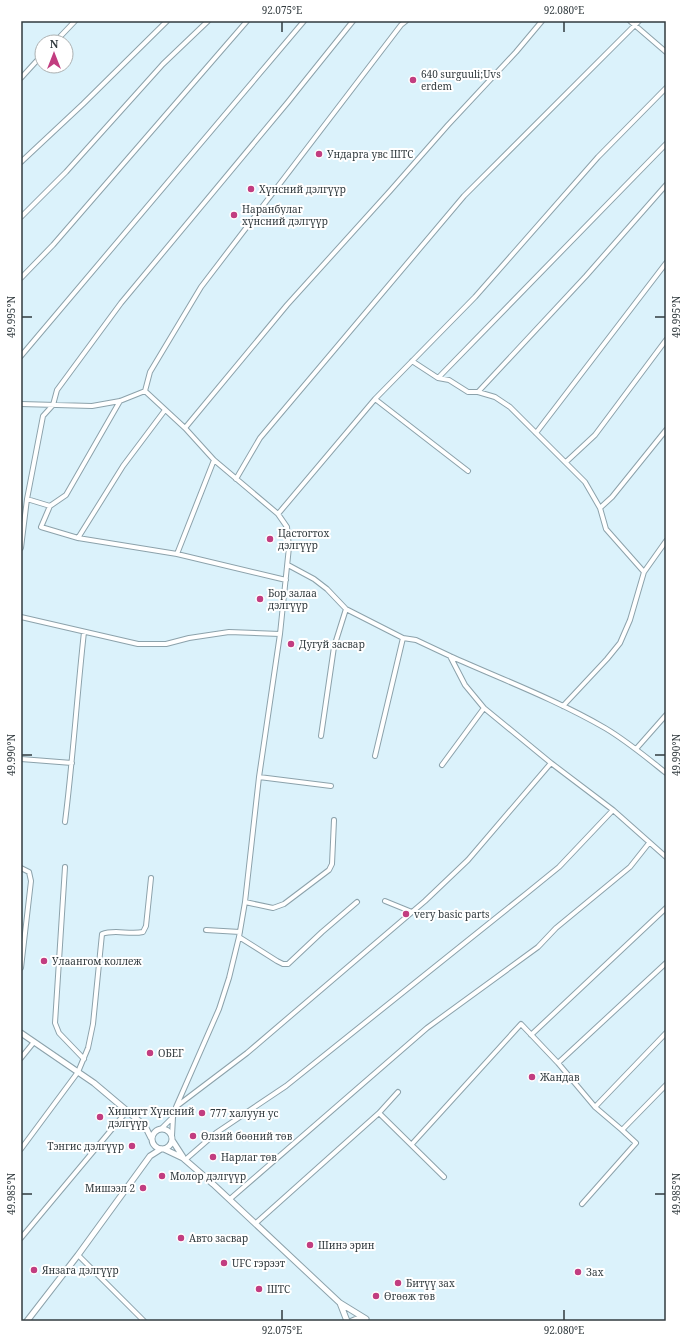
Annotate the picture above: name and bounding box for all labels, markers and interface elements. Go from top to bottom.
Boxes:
text: 92.075°E [262,3,302,17]
text: 92.080°E [544,3,584,17]
north arrow [34,34,74,74]
text: N [50,36,59,51]
place label: 640 surguuli;Uvs erdem [421,67,501,93]
marker: 640 surguuli;Uvs erdem [408,75,418,85]
place label: Ундарга увс ШТС [327,147,413,161]
marker: Ундарга увс ШТС [314,149,324,159]
place label: Хүнсний дэлгүүр [259,182,346,196]
marker: Хүнсний дэлгүүр [246,184,256,194]
place label: Наранбулаг хүнсний дэлгүүр [242,202,328,228]
marker: Наранбулаг хүнсний дэлгүүр [229,210,239,220]
text: 49.995°N [4,296,18,338]
text: 49.995°N [669,296,683,338]
place label: Цастогтох дэлгүүр [278,526,329,552]
marker: Цастогтох дэлгүүр [265,534,275,544]
place label: Бор залаа дэлгүүр [268,586,317,612]
marker: Бор залаа дэлгүүр [255,594,265,604]
place label: Дугуй засвар [299,637,365,651]
marker: Дугуй засвар [286,639,296,649]
text: 49.990°N [4,734,18,776]
text: 49.990°N [669,734,683,776]
place label: very basic parts [414,907,490,921]
marker: very basic parts [401,909,411,919]
place label: Улаангом коллеж [52,954,141,968]
marker: Улаангом коллеж [39,956,49,966]
place label: ОБЕГ [158,1046,184,1060]
marker: ОБЕГ [145,1048,155,1058]
place label: Жандав [539,1070,580,1084]
marker: Жандав [527,1072,537,1082]
place label: Хишигт Хүнсний дэлгүүр [108,1104,195,1130]
place label: 777 халуун ус [210,1106,278,1120]
marker: 777 халуун ус [197,1108,207,1118]
marker: Хишигт Хүнсний дэлгүүр [95,1112,105,1122]
place label: Өлзий бөөний төв [201,1129,293,1143]
marker: Өлзий бөөний төв [188,1131,198,1141]
place label: Тэнгис дэлгүүр [47,1139,124,1153]
marker: Тэнгис дэлгүүр [127,1141,137,1151]
place label: Нарлаг төв [221,1150,277,1164]
marker: Нарлаг төв [208,1152,218,1162]
place label: Молор дэлгүүр [170,1169,246,1183]
marker: Молор дэлгүүр [157,1171,167,1181]
text: 49.985°N [4,1173,18,1215]
text: 49.985°N [669,1173,683,1215]
place label: Мишээл 2 [85,1181,135,1195]
marker: Мишээл 2 [138,1183,148,1193]
place label: Авто засвар [189,1231,248,1245]
marker: Авто засвар [176,1233,186,1243]
place label: Шинэ эрин [318,1238,375,1252]
marker: Шинэ эрин [305,1240,315,1250]
place label: UFC гэрээт [232,1256,286,1270]
marker: UFC гэрээт [219,1258,229,1268]
place label: Янзага дэлгүүр [41,1263,119,1277]
marker: Янзага дэлгүүр [29,1265,39,1275]
place label: Зах [586,1265,604,1279]
marker: Зах [573,1267,583,1277]
place label: Битүү зах [406,1276,455,1290]
marker: Битүү зах [393,1278,403,1288]
place label: ШТС [267,1282,290,1296]
marker: ШТС [254,1284,264,1294]
place label: Өгөөж төв [384,1289,435,1303]
marker: Өгөөж төв [371,1291,381,1301]
text: 92.075°E [262,1323,302,1337]
text: 92.080°E [544,1323,584,1337]

